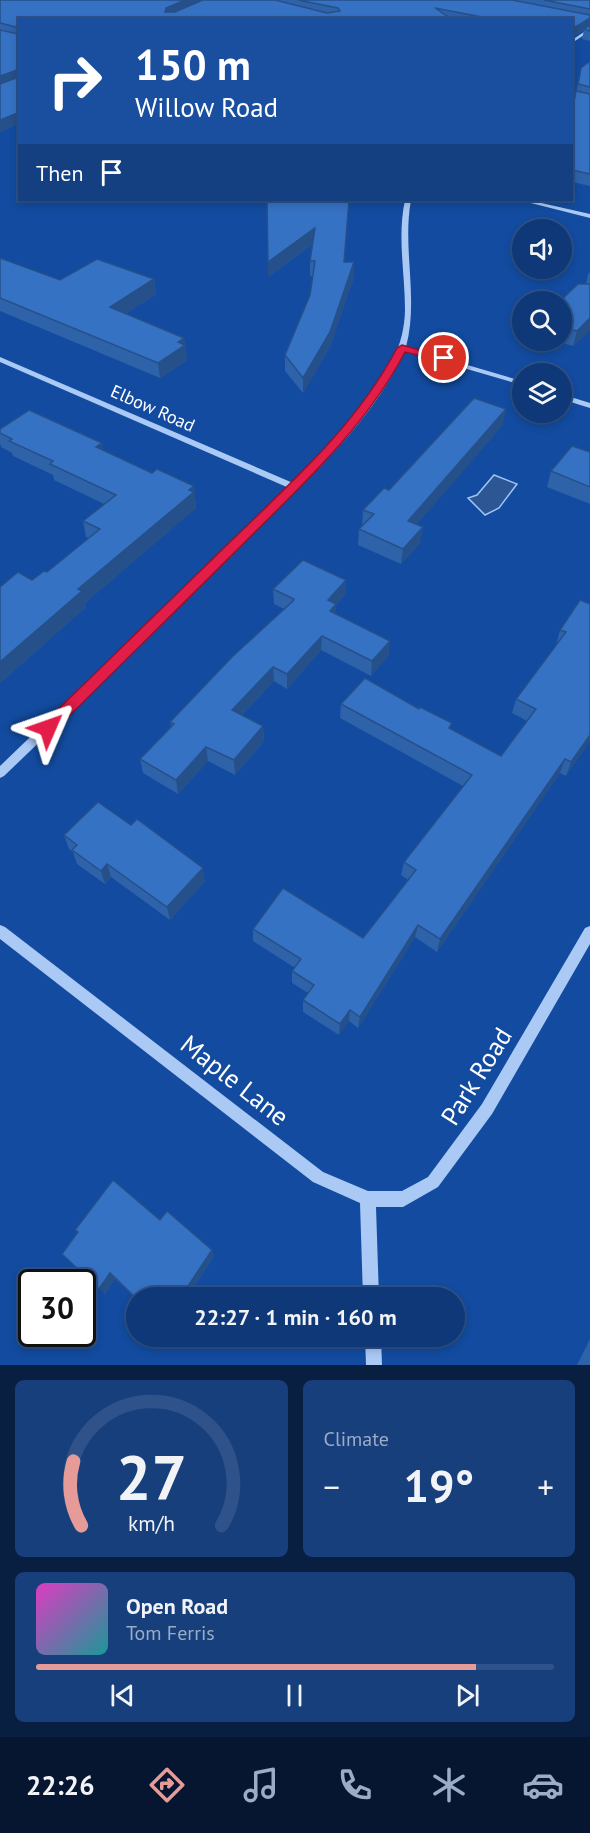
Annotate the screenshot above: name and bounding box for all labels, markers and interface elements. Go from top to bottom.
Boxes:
text: 150 m [135,37,251,92]
icon: right [36,42,114,120]
text: Willow Road [135,90,278,124]
icon: arrive [95,156,128,189]
text: Then [36,159,83,187]
map controls [512,219,572,423]
button: sound [512,219,572,279]
button: search [512,291,572,351]
pin [418,332,469,383]
icon: arrive [427,341,460,374]
button: layers [512,363,572,423]
street label: Elbow Road [107,379,199,437]
position arrow [16,696,80,760]
street label: Park Road [433,1021,519,1131]
street label: Maple Lane [174,1027,296,1133]
speed limit sign: 30 [18,1269,96,1347]
text: 22:27 · 1 min · 160 m [194,1303,397,1331]
text: Climate [324,1426,389,1452]
text: 27 [116,1436,187,1517]
text: 19° [403,1456,474,1514]
text: − [324,1465,340,1508]
text: + [537,1465,554,1508]
text: km/h [128,1509,175,1537]
text: Open Road [126,1592,228,1620]
text: Tom Ferris [126,1620,215,1646]
icon: previous [106,1679,139,1712]
icon: pause [278,1679,311,1712]
icon: next [451,1679,484,1712]
icon: directions [146,1764,188,1806]
icon: music [240,1764,282,1806]
icon: phone [334,1764,376,1806]
icon: climate [428,1764,470,1806]
icon: car [522,1764,564,1806]
text: 22:26 [26,1768,94,1802]

